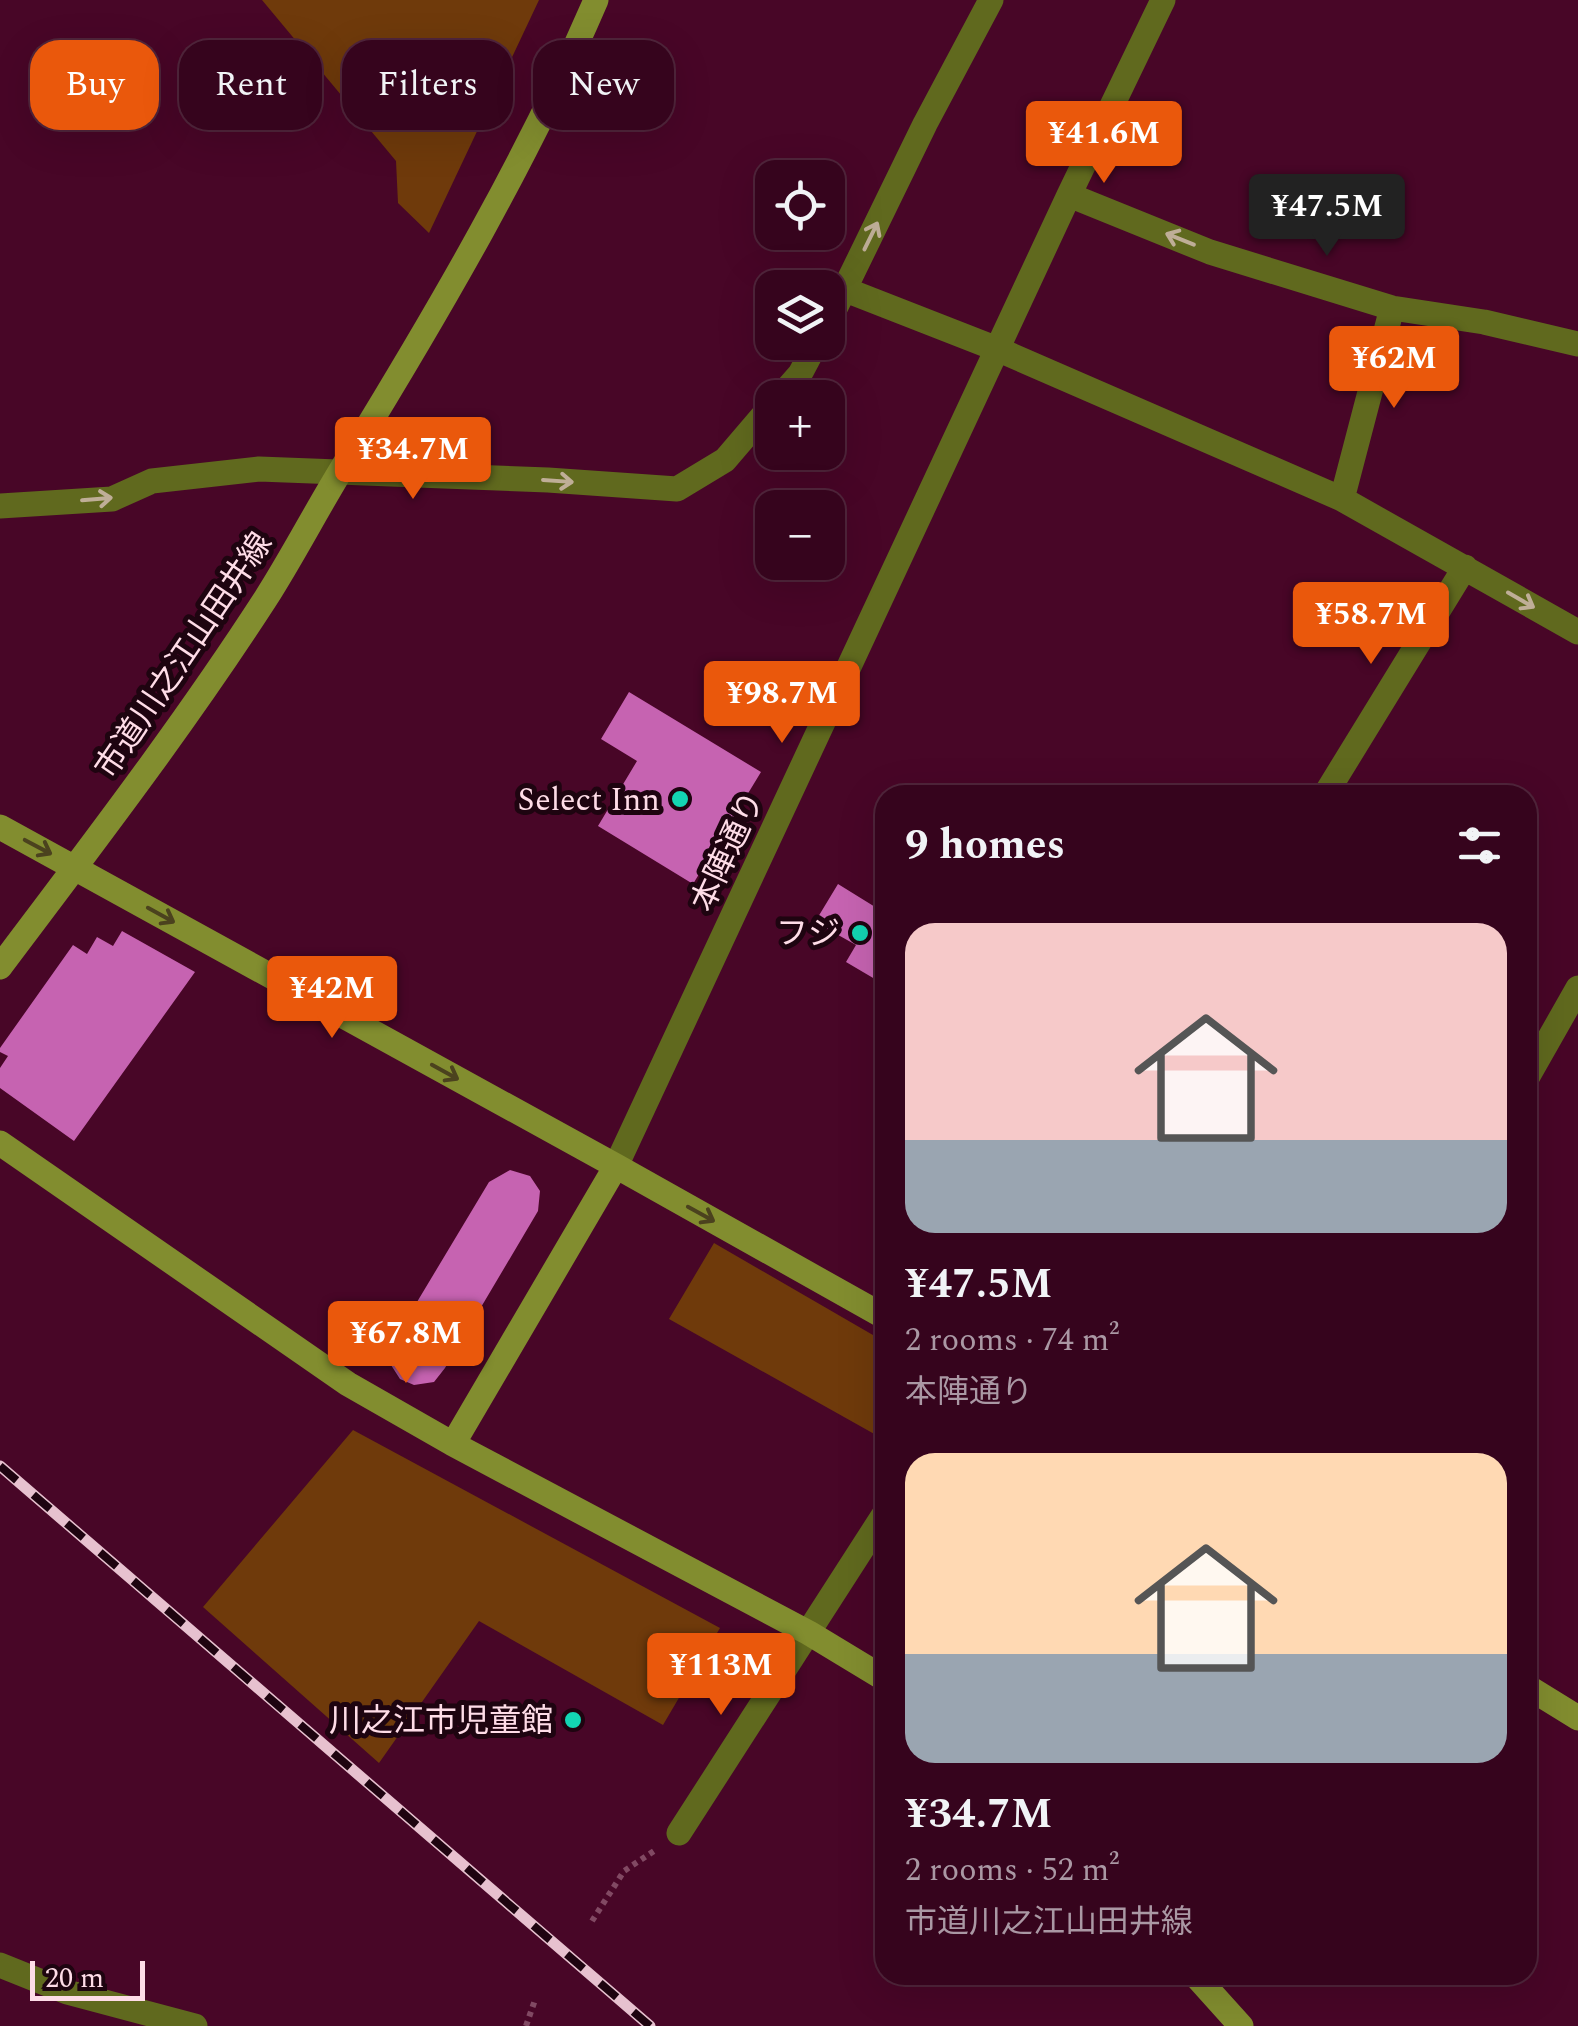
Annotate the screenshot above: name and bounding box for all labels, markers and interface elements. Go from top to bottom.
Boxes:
chip: Buy [30,40,159,130]
chip: Rent [179,40,322,130]
chip: Filters [342,40,513,130]
chip: New [533,40,674,130]
pin: ¥41.6M [1023,101,1185,186]
text: ¥41.6M [1048,109,1160,158]
map controls [755,160,845,580]
button: locate [755,160,845,250]
pin: ¥47.5M [1246,174,1408,259]
text: ¥47.5M [1271,182,1383,231]
one-way arrow [863,222,882,252]
one-way arrow [1165,229,1196,247]
button: layers [755,270,845,360]
pin: ¥62M [1335,326,1453,411]
text: ¥62M [1351,334,1437,383]
button: + [755,380,845,470]
pin: ¥34.7M [332,417,494,502]
text: ¥34.7M [357,425,469,474]
one-way arrow [541,472,573,491]
one-way arrow [81,490,113,509]
button: − [755,490,845,580]
street label: 市道川之江山田井線 [83,523,285,789]
pin: ¥58.7M [1290,582,1452,667]
text: ¥58.7M [1315,590,1427,639]
one-way arrow [1507,590,1535,610]
pin: ¥98.7M [701,661,863,746]
text: ¥98.7M [726,669,838,718]
place label: Select Inn [518,776,660,825]
street label: 本陣通り [679,783,778,920]
marker: Select Inn [669,788,691,810]
text: 9 homes [905,814,1065,877]
icon: filters [1452,818,1507,873]
one-way arrow [22,838,52,858]
one-way arrow [145,905,175,925]
place label: フジ [776,910,840,959]
marker: フジ [849,922,871,944]
pin: ¥42M [273,956,391,1041]
text: ¥42M [289,964,375,1013]
icon: home [1116,988,1296,1168]
one-way arrow [430,1062,460,1082]
one-way arrow [686,1204,715,1224]
text: ¥47.5M [905,1253,1052,1316]
pin: ¥67.8M [325,1301,487,1386]
text: ¥67.8M [350,1309,462,1358]
text: 2 rooms · 74 m² [905,1316,1119,1365]
text: 本陣通り [905,1368,1033,1417]
icon: home [1116,1518,1296,1698]
pin: ¥113M [651,1633,791,1718]
text: ¥113M [669,1641,773,1690]
place label: 川之江市児童館 [329,1697,553,1746]
marker: 川之江市児童館 [562,1709,584,1731]
text: ¥34.7M [905,1783,1052,1846]
text: 2 rooms · 52 m² [905,1846,1119,1895]
text: 市道川之江山田井線 [905,1898,1193,1947]
scale bar [30,1956,145,2000]
text: 20 m [45,1957,104,2000]

